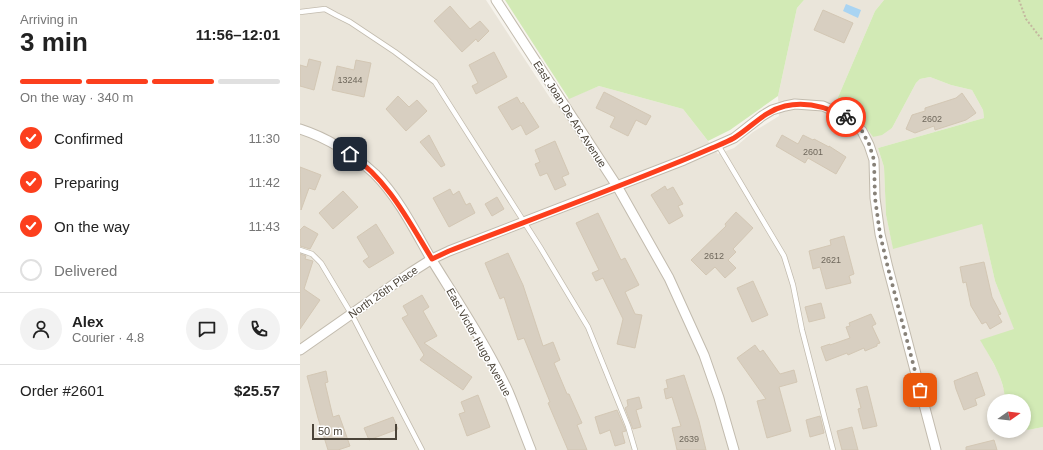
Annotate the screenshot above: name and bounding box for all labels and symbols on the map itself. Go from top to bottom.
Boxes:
street label: East Joan De Arc Avenue [531,59,609,169]
house number: 13244 [337,75,363,85]
courier [826,97,866,137]
house number: 2602 [922,114,942,124]
pin [333,137,367,171]
house number: 2601 [803,147,823,157]
house number: 2612 [704,251,724,261]
house number: 2621 [821,255,841,265]
street label: North 26th Place [346,264,420,320]
street label: East Victor Hugo Avenue [444,286,514,398]
pin [903,373,937,407]
north arrow [987,394,1031,438]
scale bar [312,422,397,441]
house number: 2639 [679,434,699,444]

